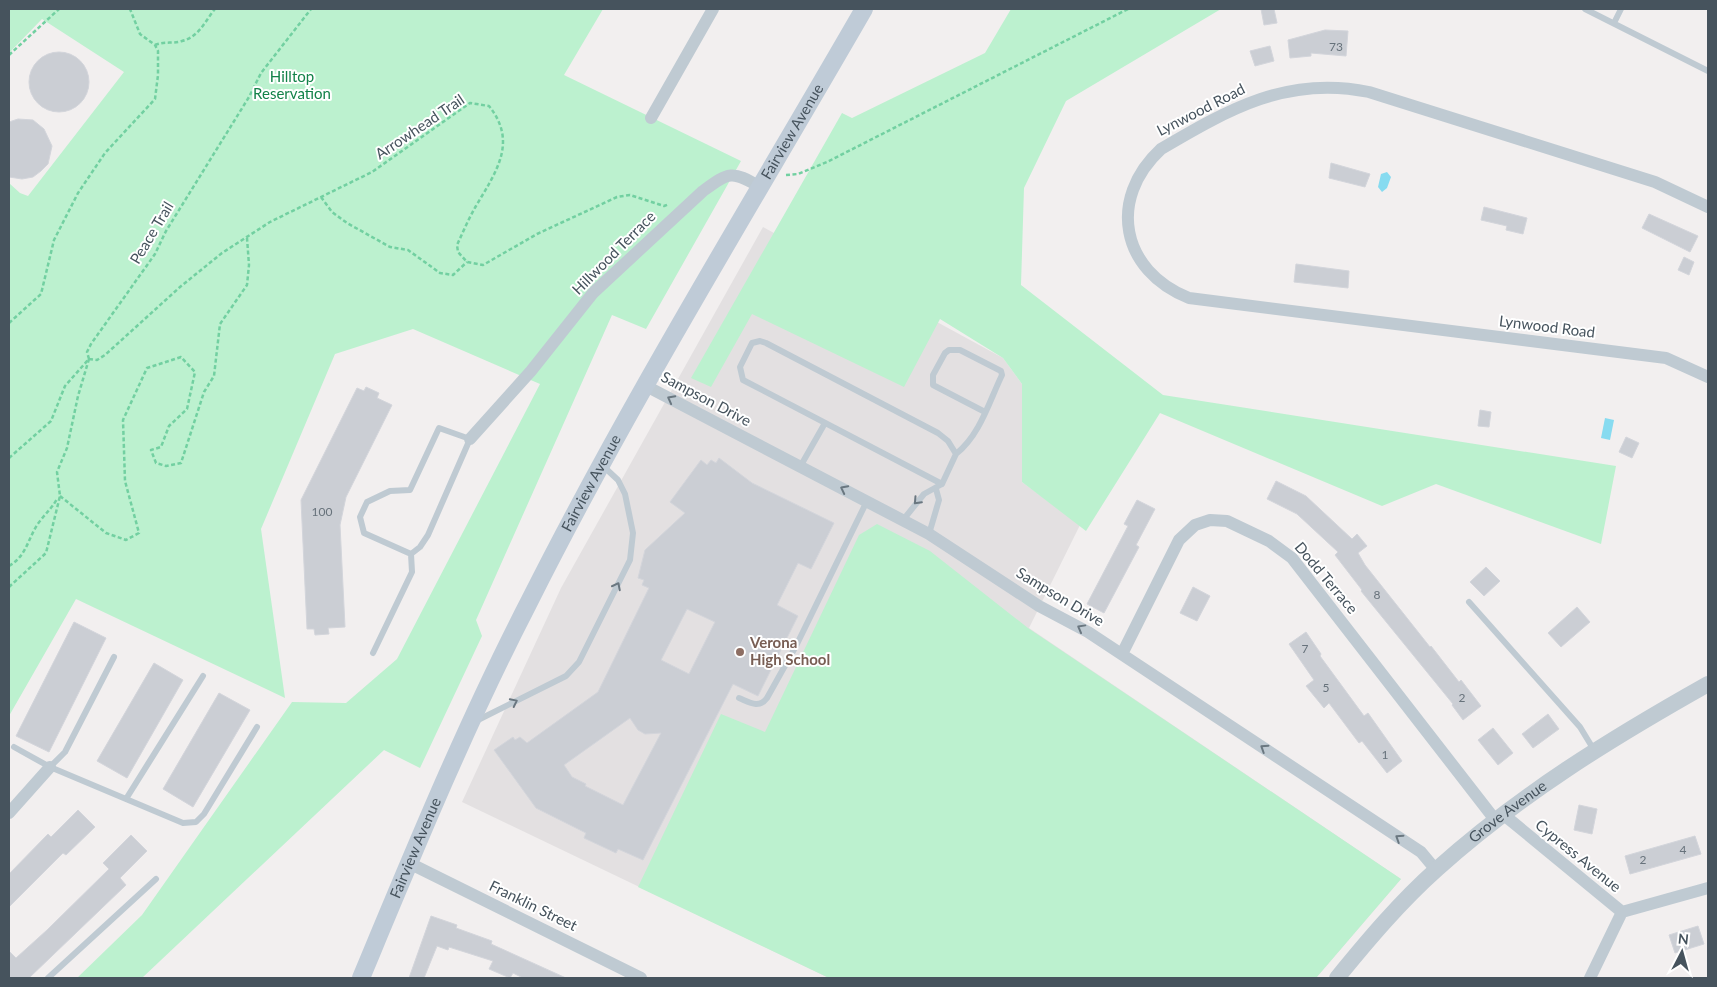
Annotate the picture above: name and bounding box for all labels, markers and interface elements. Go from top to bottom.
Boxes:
house number: 73 [1329,39,1343,54]
park label: Hilltop Reservation [253,67,331,102]
street label: Lynwood Road [1153,79,1248,139]
street label: Fairview Avenue [757,80,827,182]
street label: Arrowhead Trail [371,90,467,163]
street label: Peace Trail [126,198,177,267]
street label: Hillwood Terrace [568,207,659,298]
street label: Lynwood Road [1498,311,1596,341]
street label: Sampson Drive [658,367,755,429]
one-way arrow [667,395,676,405]
street label: Fairview Avenue [557,431,624,534]
one-way arrow [840,485,849,495]
one-way arrow [914,496,923,505]
house number: 100 [312,504,332,519]
street label: Dodd Terrace [1292,538,1362,617]
street label: Sampson Drive [1013,563,1108,629]
one-way arrow [611,582,621,591]
house number: 8 [1374,587,1381,602]
one-way arrow [1077,625,1086,635]
place label: Verona High School [749,633,830,668]
house number: 7 [1302,641,1309,656]
marker: Verona High School [734,646,746,658]
house number: 5 [1323,680,1330,695]
house number: 2 [1459,690,1466,705]
one-way arrow [509,698,518,708]
one-way arrow [1260,745,1269,755]
house number: 1 [1382,747,1389,762]
street label: Grove Avenue [1464,776,1550,846]
street label: Fairview Avenue [385,794,444,901]
street label: Cypress Avenue [1532,815,1625,895]
one-way arrow [1396,835,1405,844]
house number: 4 [1680,842,1687,857]
house number: 2 [1640,852,1647,867]
street label: Franklin Street [487,876,581,934]
north arrow [1657,927,1707,977]
text: N [1677,930,1690,948]

